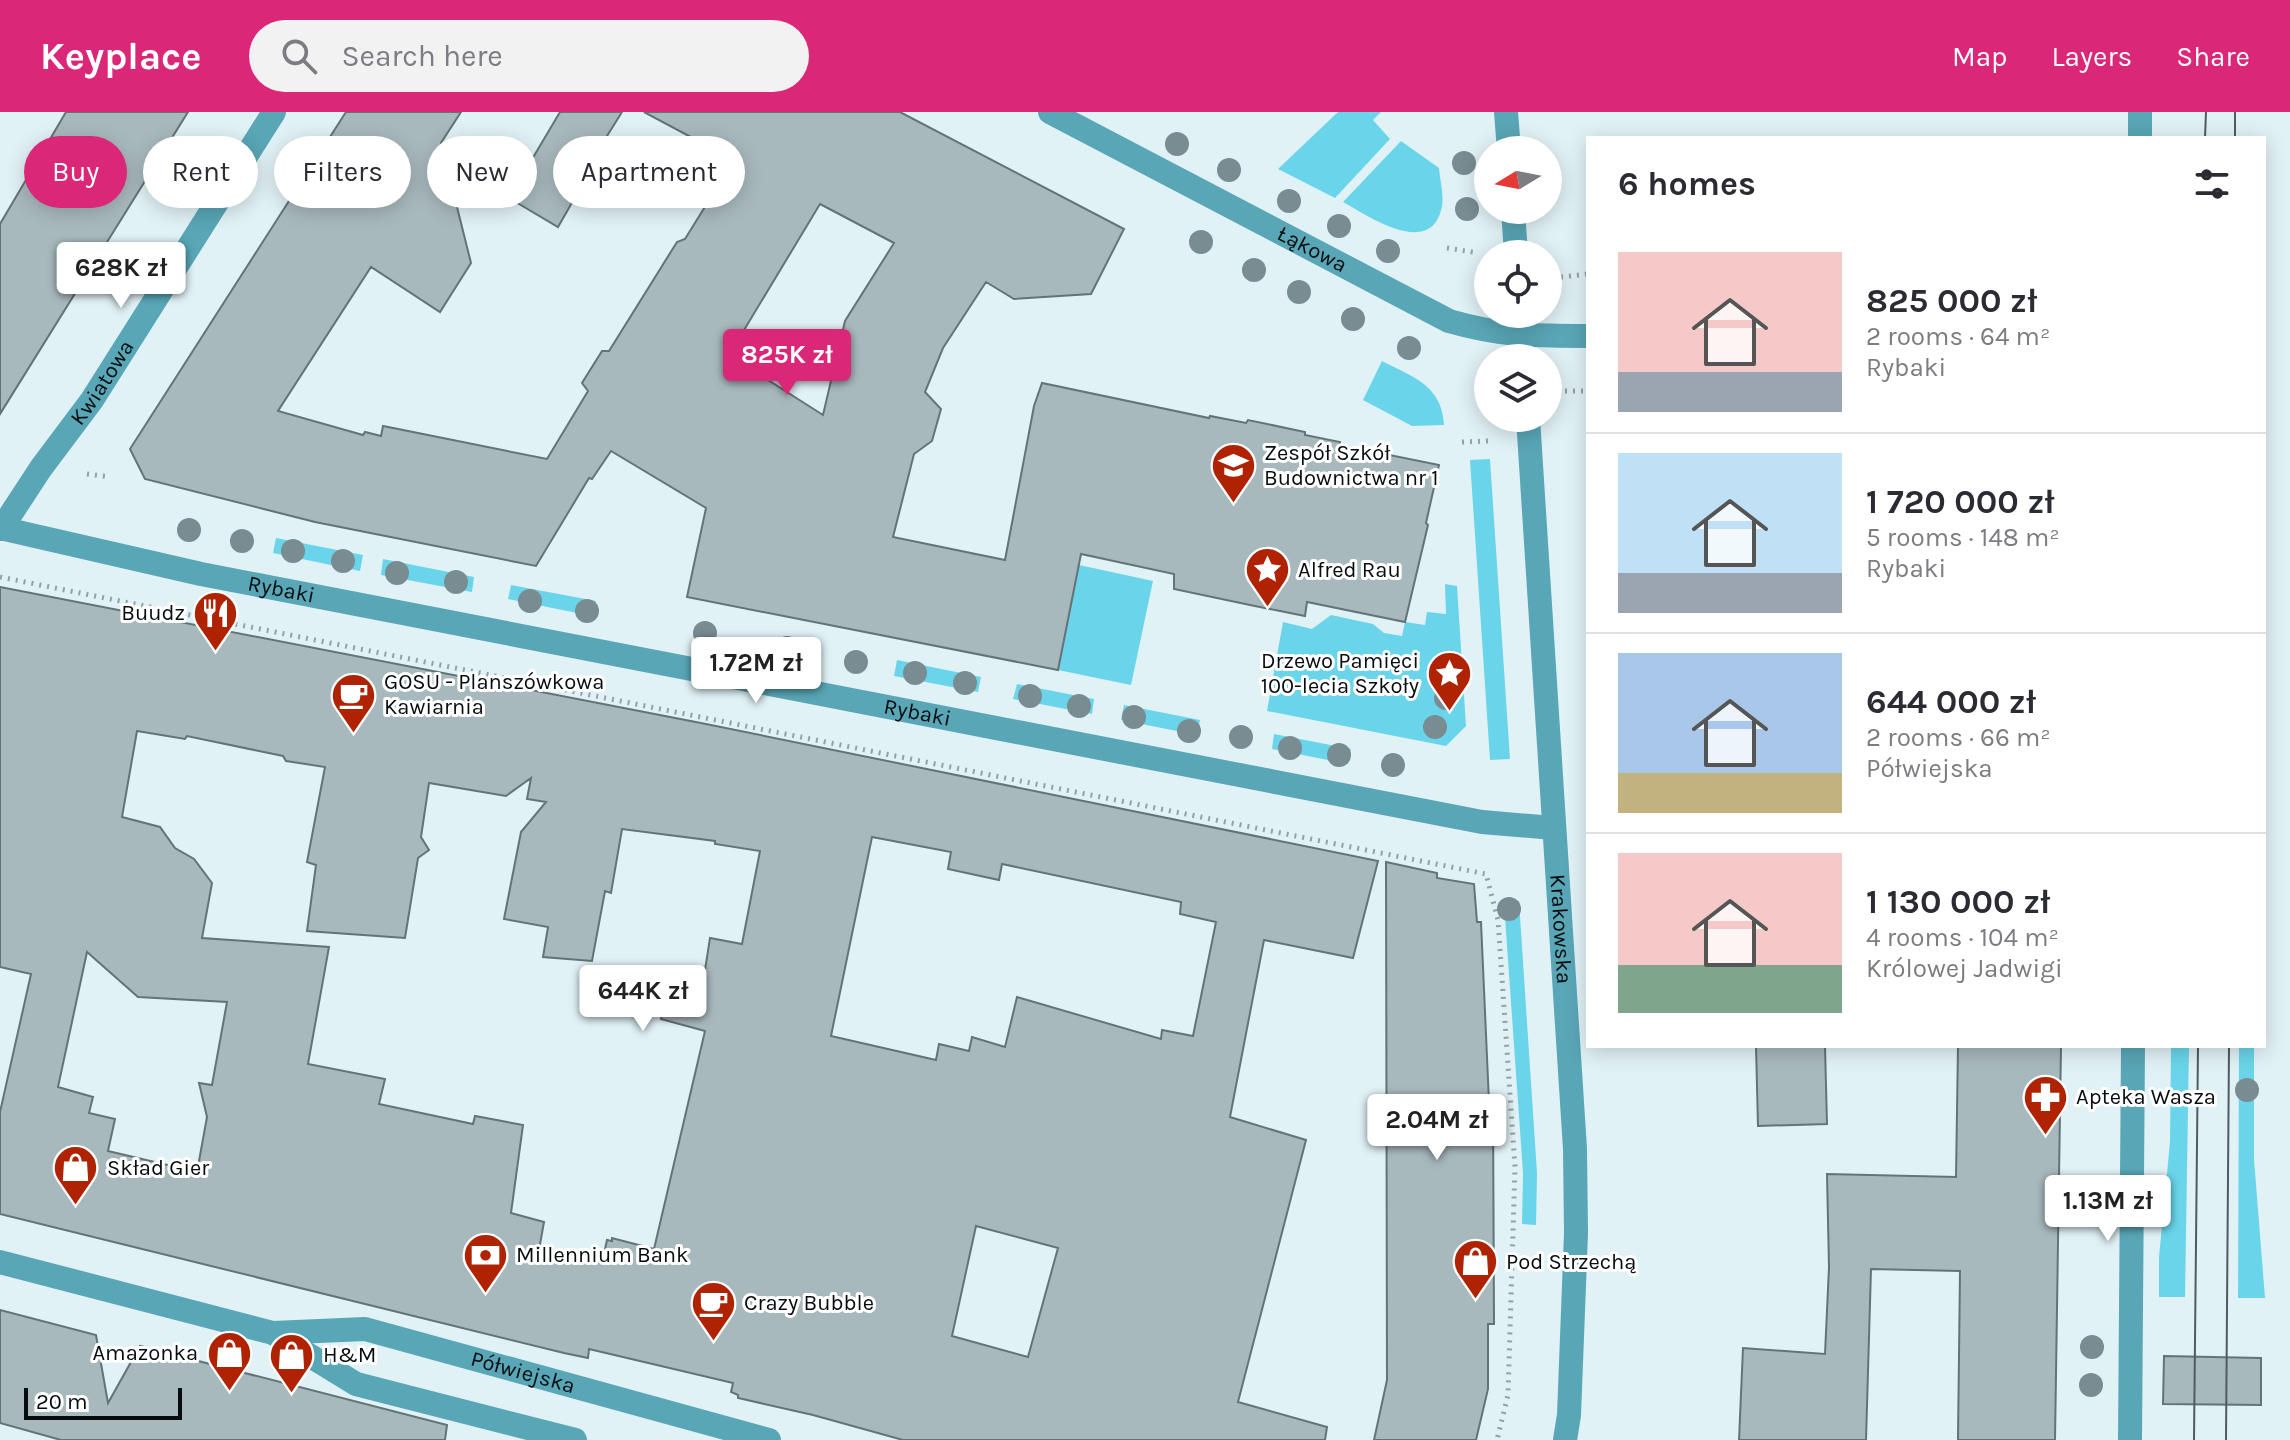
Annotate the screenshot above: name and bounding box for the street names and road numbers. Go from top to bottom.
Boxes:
street label: Łąkowa [1273,220,1351,278]
street label: Kwiatowa [65,335,139,430]
street label: Rybaki [246,570,317,609]
street label: Rybaki [882,693,953,732]
street label: Krakowska [1544,873,1577,985]
street label: Półwiejska [468,1346,578,1399]

